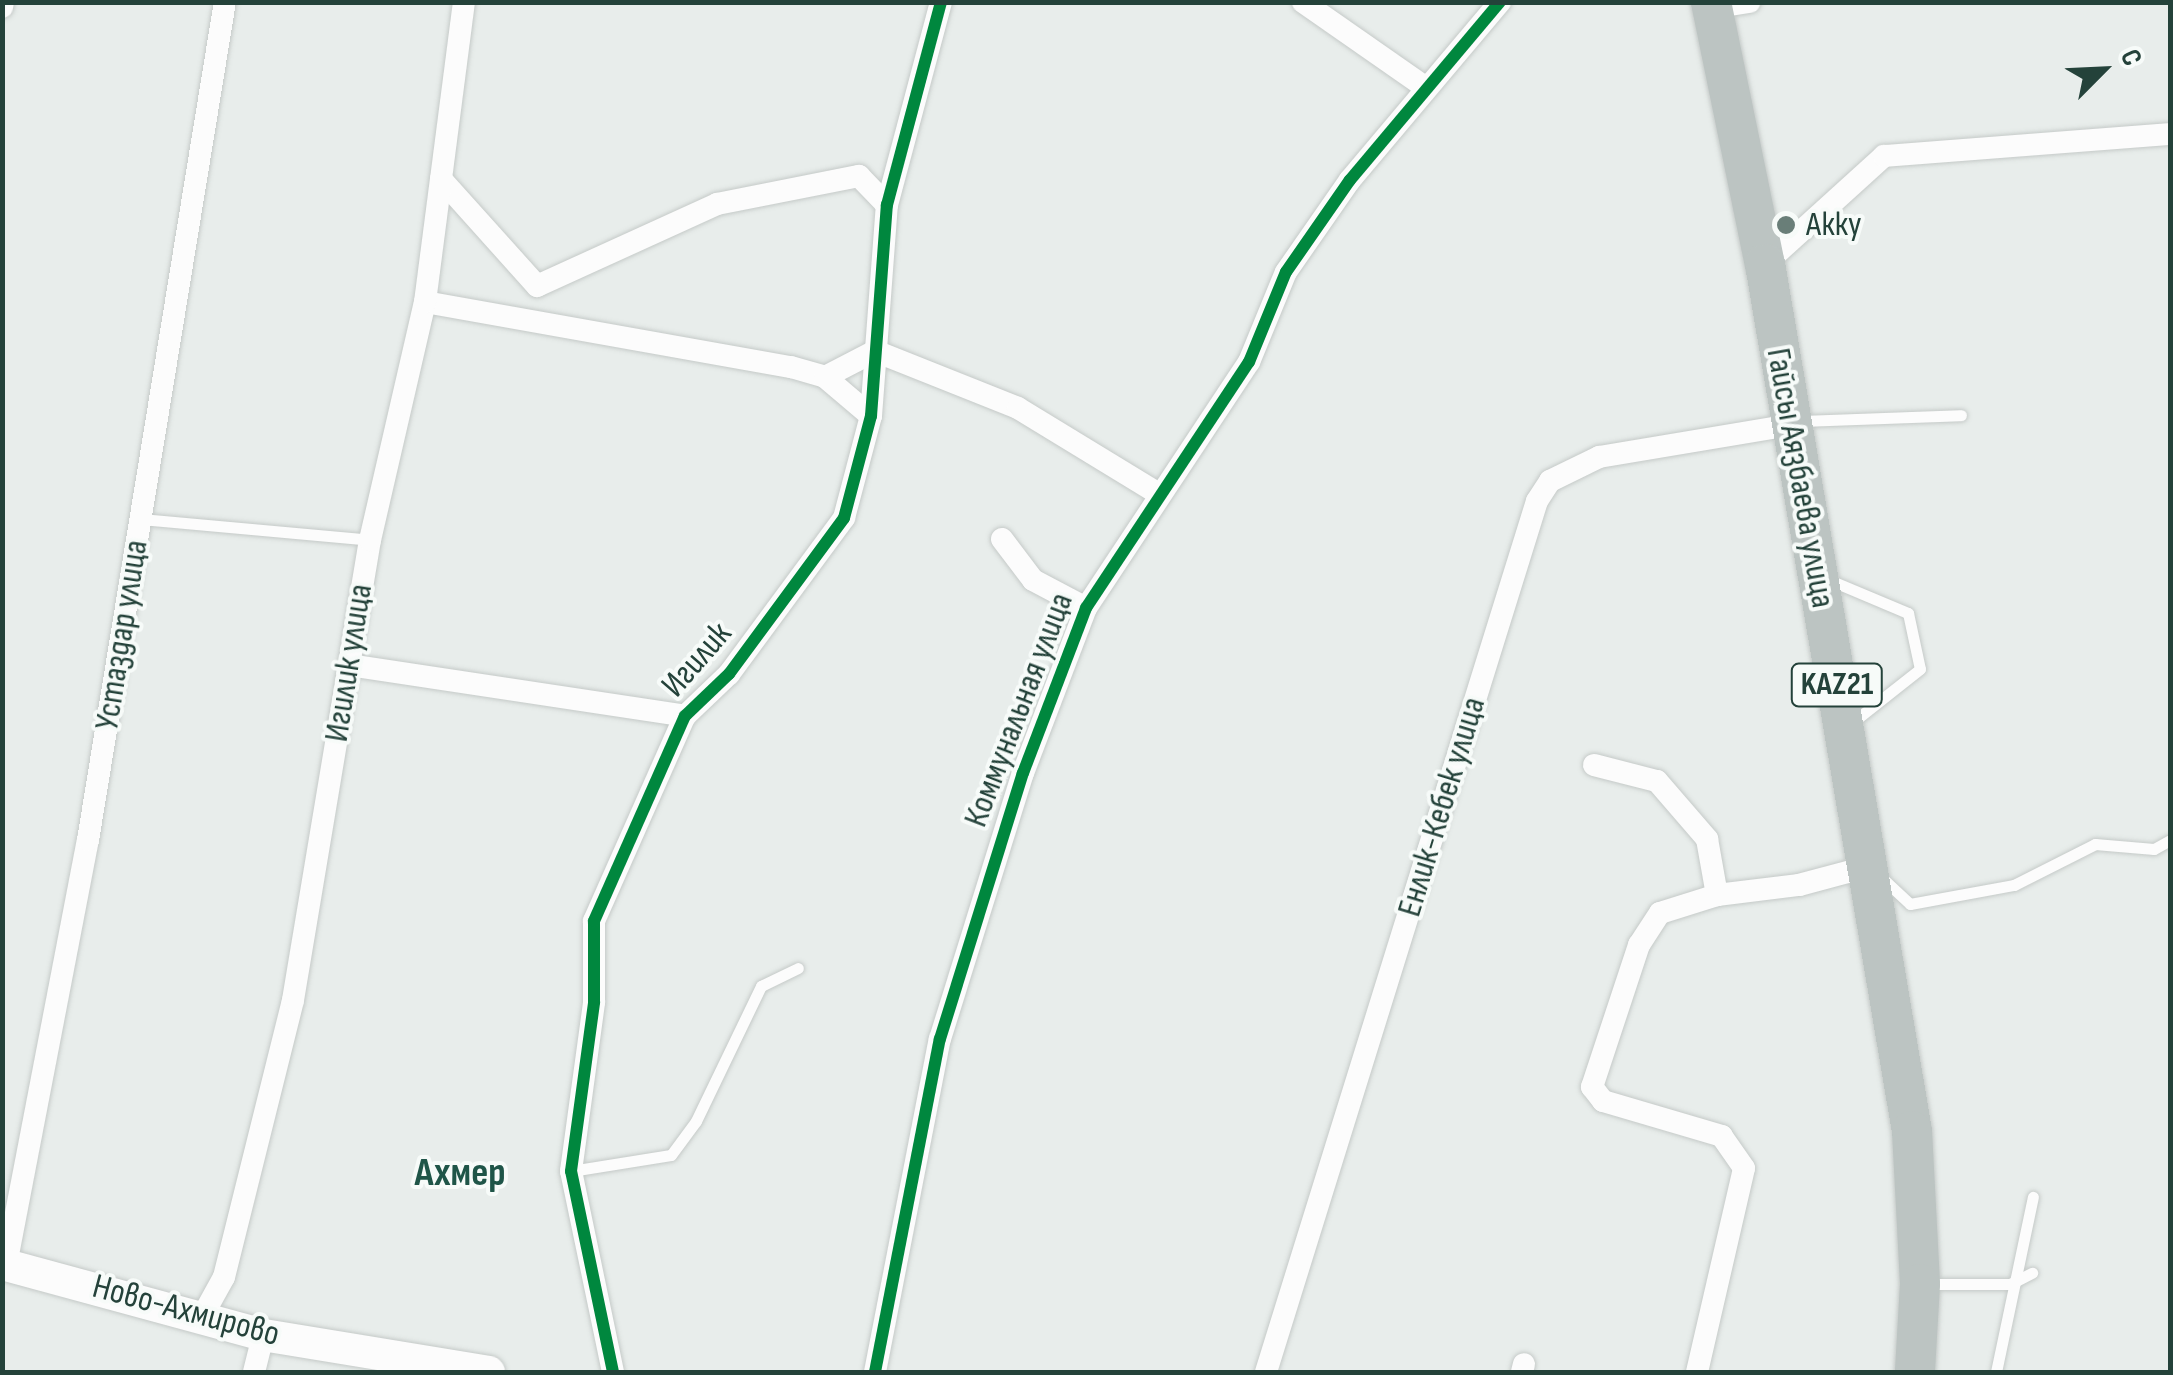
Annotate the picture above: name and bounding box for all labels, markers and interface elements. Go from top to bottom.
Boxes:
north arrow [2053,20,2153,120]
text: С [2113,44,2149,71]
place label: Акку [1806,204,1861,246]
marker: Акку [1775,214,1797,236]
street label: Гайсы Аязбаева улица [1756,345,1844,611]
street label: Устаздар улица [86,537,158,733]
street label: Игилик улица [316,581,382,745]
street label: Коммунальная улица [955,587,1083,833]
street label: Игилик [653,614,741,706]
road number: KAZ21 [1790,658,1884,712]
street label: Енлик-Кебек улица [1389,692,1495,922]
district label: Ахмер [414,1149,506,1197]
street label: Ново-Ахмирово [88,1266,284,1356]

